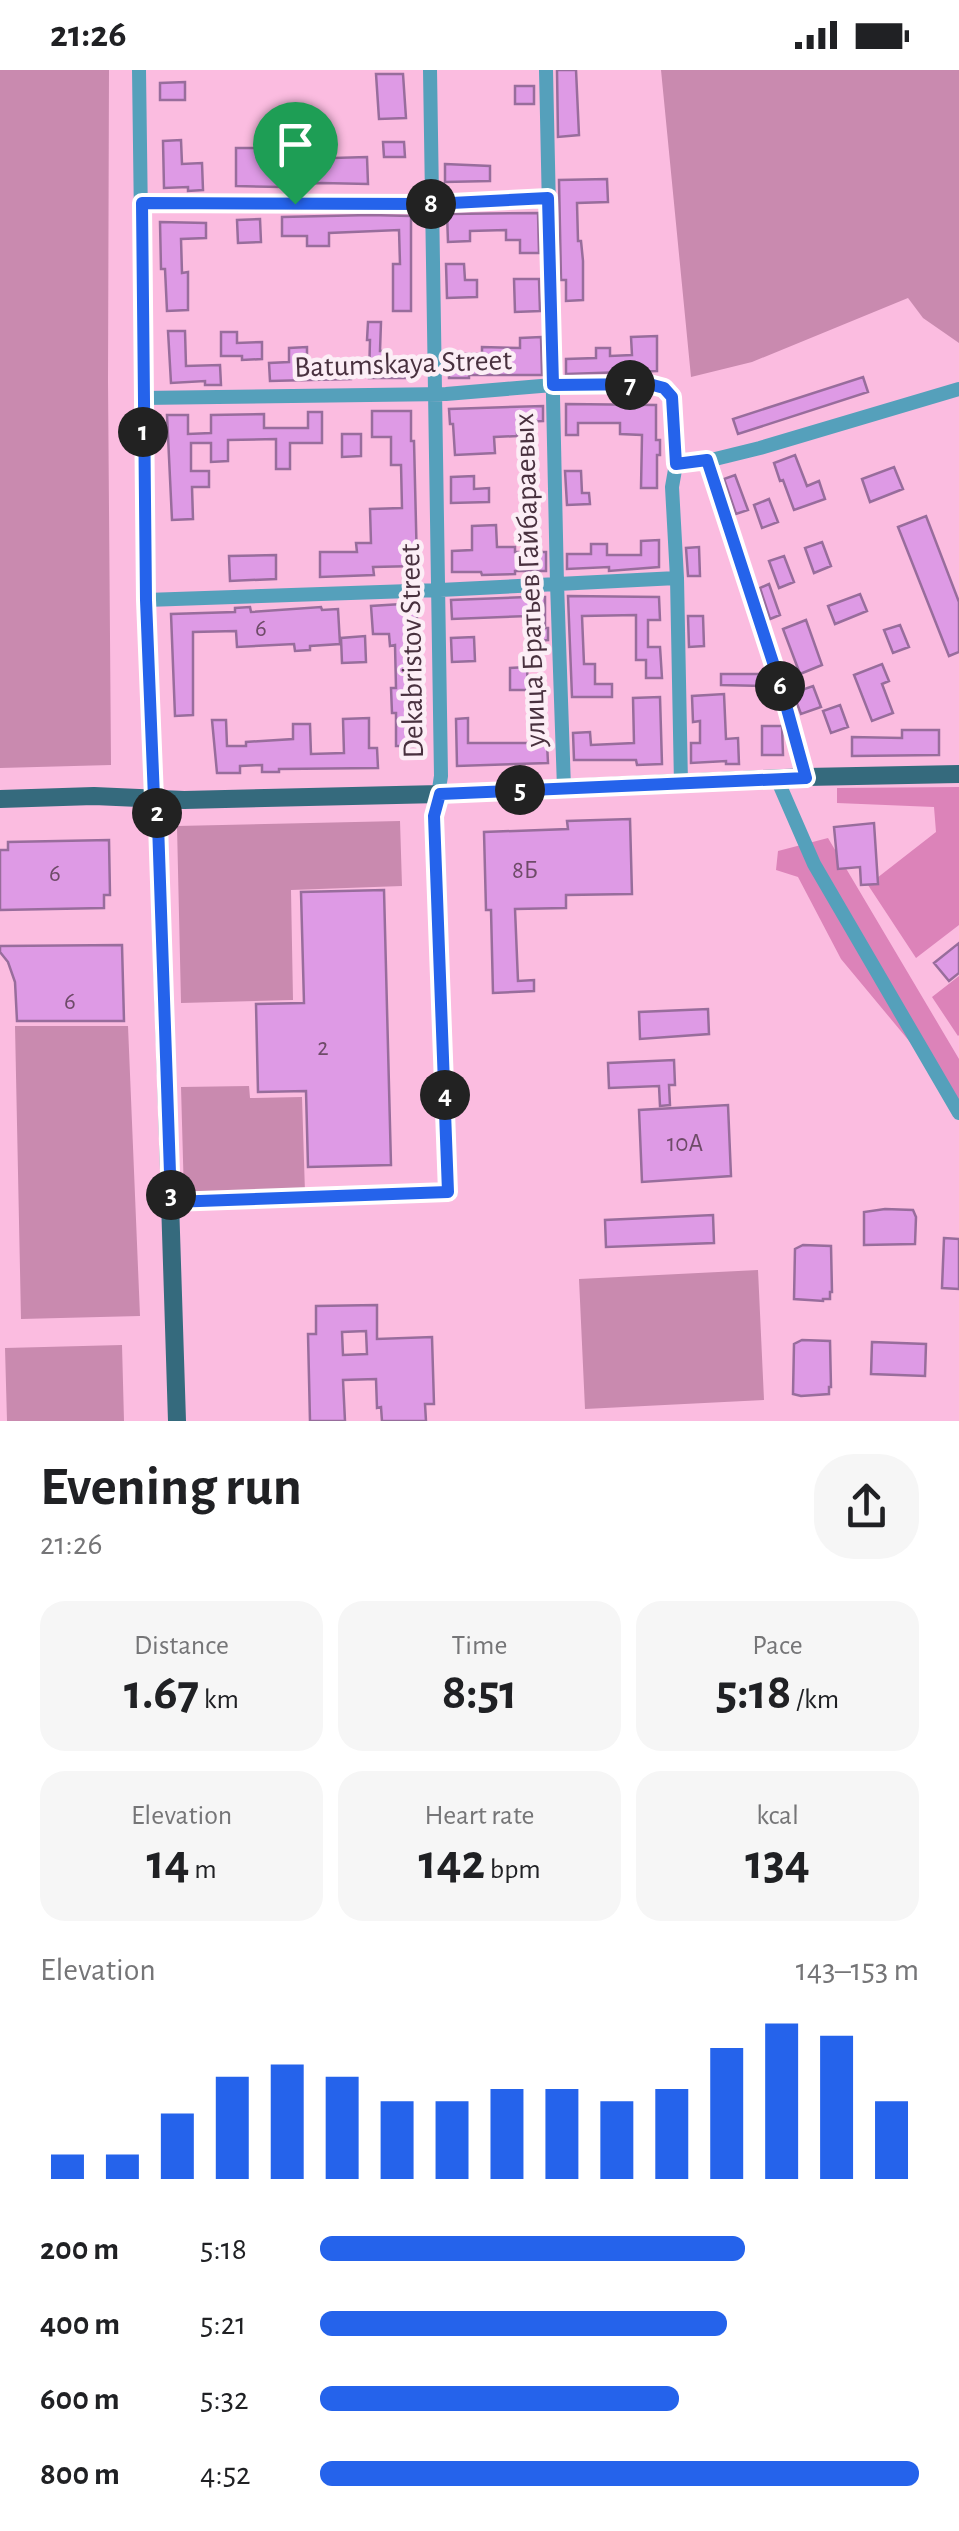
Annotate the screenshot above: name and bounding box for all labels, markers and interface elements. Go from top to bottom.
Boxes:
text: 21:26 [50,16,127,54]
pin [253,102,338,205]
icon: arrive [268,117,323,172]
pin: 8 [406,179,456,229]
text: 8 [424,190,438,218]
street label: Batumskaya Street [294,345,513,383]
pin: 7 [605,360,655,410]
text: 7 [624,371,636,399]
pin: 1 [118,407,168,457]
street label: улица Братьев Гайбараевых [509,412,551,749]
text: 1 [138,418,148,446]
street label: Dekabristov Street [395,543,429,759]
house number: 6 [255,616,267,641]
pin: 6 [755,661,805,711]
text: 6 [773,672,787,700]
pin: 5 [495,765,545,815]
text: 5 [514,776,526,804]
pin: 2 [132,788,182,838]
text: 2 [150,799,164,827]
house number: 8Б [512,858,538,883]
house number: 6 [49,861,61,886]
house number: 6 [64,989,76,1014]
house number: 2 [317,1035,329,1060]
pin: 4 [420,1070,470,1120]
text: 4 [438,1081,452,1109]
house number: 10А [667,1131,704,1156]
pin: 3 [146,1170,196,1220]
text: 3 [165,1181,177,1209]
button: share [814,1454,919,1559]
text: Evening run [40,1460,302,1515]
text: 21:26 [40,1528,103,1560]
text: Distance [134,1632,229,1660]
text: Time [452,1632,507,1660]
text: Pace [752,1632,803,1660]
text: 1.67 [124,1668,199,1718]
text: 8:51 [442,1668,517,1718]
text: 5:18 [716,1668,791,1718]
text: km [199,1686,239,1714]
text: /km [791,1686,839,1714]
text: Elevation [131,1802,232,1830]
text: Heart rate [425,1802,534,1830]
text: kcal [756,1802,799,1830]
text: 14 [146,1838,190,1888]
text: 142 [418,1838,485,1888]
text: 134 [745,1838,810,1888]
text: m [190,1856,217,1884]
text: bpm [485,1856,541,1884]
text: Elevation [40,1954,156,1986]
text: 143–153 m [796,1954,919,1986]
text: 200 m [40,2233,119,2265]
text: 5:18 [200,2233,247,2265]
text: 400 m [40,2308,120,2340]
text: 5:21 [200,2308,246,2340]
text: 600 m [40,2383,119,2415]
text: 5:32 [200,2383,248,2415]
text: 800 m [40,2458,120,2490]
text: 4:52 [200,2458,251,2490]

